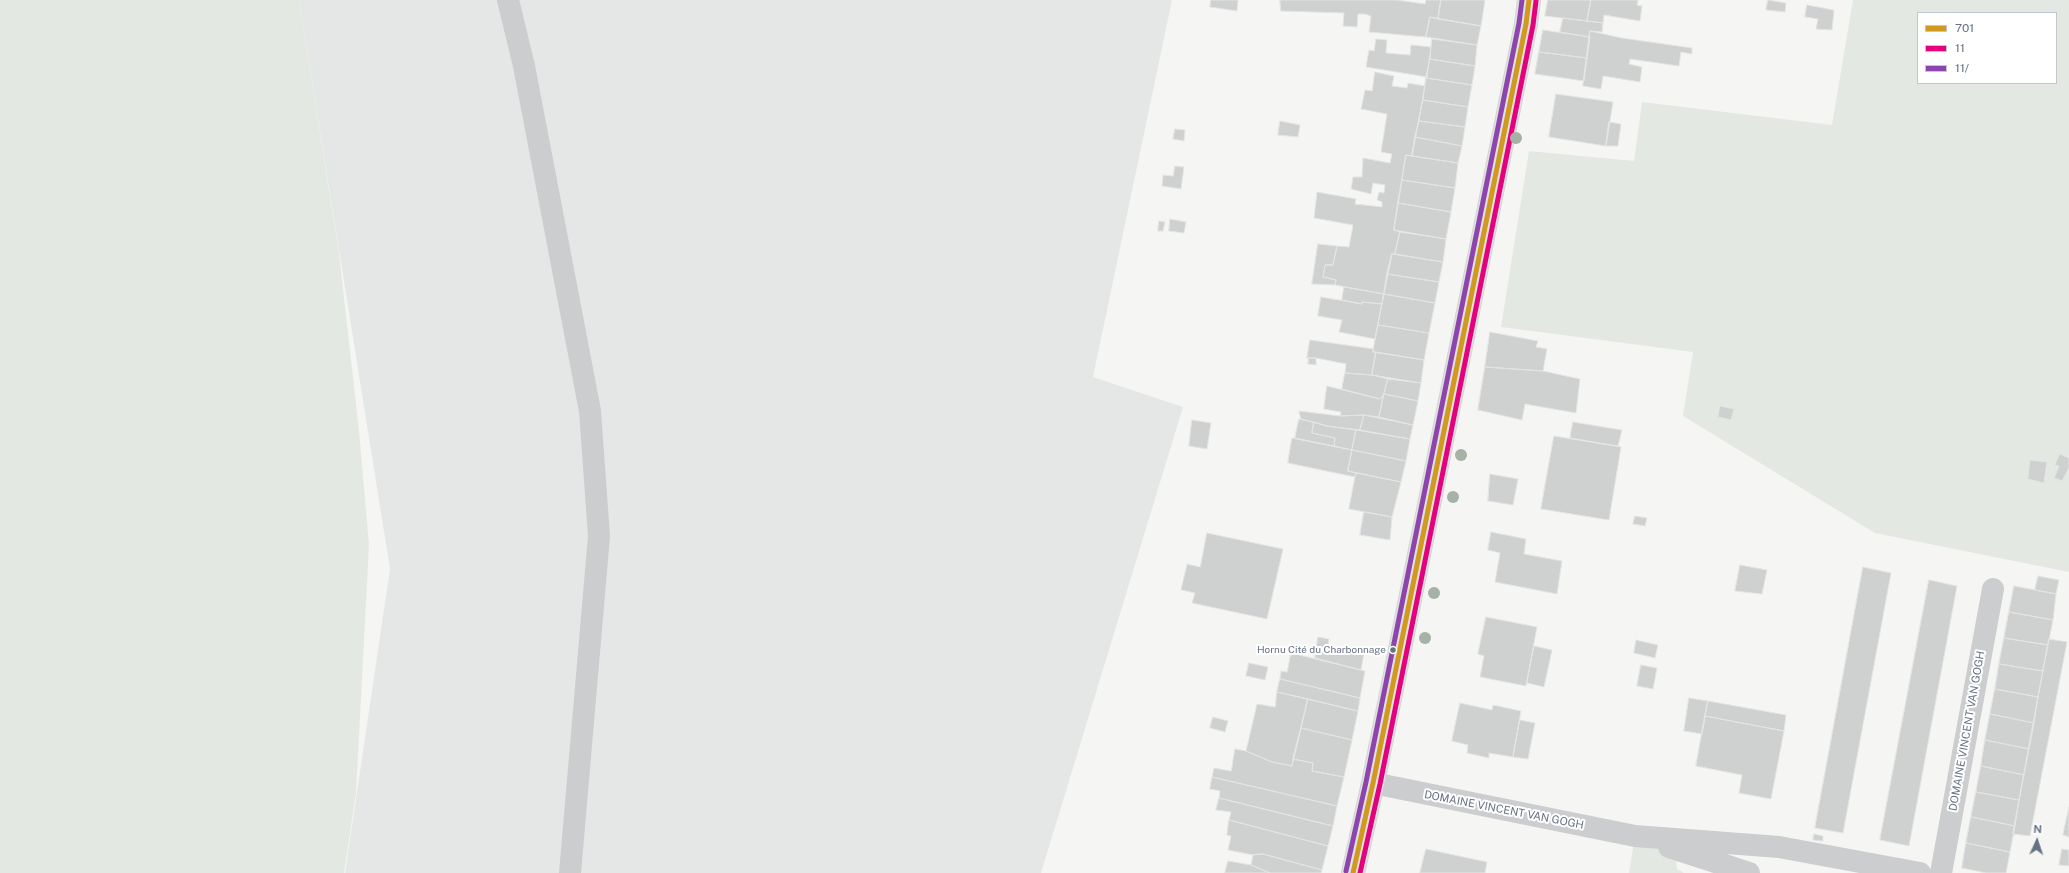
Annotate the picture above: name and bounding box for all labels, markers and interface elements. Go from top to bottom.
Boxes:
legend [1917,12,2057,84]
text: 701 [1955,21,1974,35]
text: 11 [1955,41,1965,55]
text: 11/ [1955,61,1969,75]
place label: Hornu Cité du Charbonnage [1257,644,1386,656]
marker: Hornu Cité du Charbonnage [1388,645,1398,655]
street label: DOMAINE VINCENT VAN GOGH [1946,650,1988,812]
street label: DOMAINE VINCENT VAN GOGH [1423,788,1585,832]
north arrow [2017,821,2057,861]
text: N [2033,823,2042,835]

